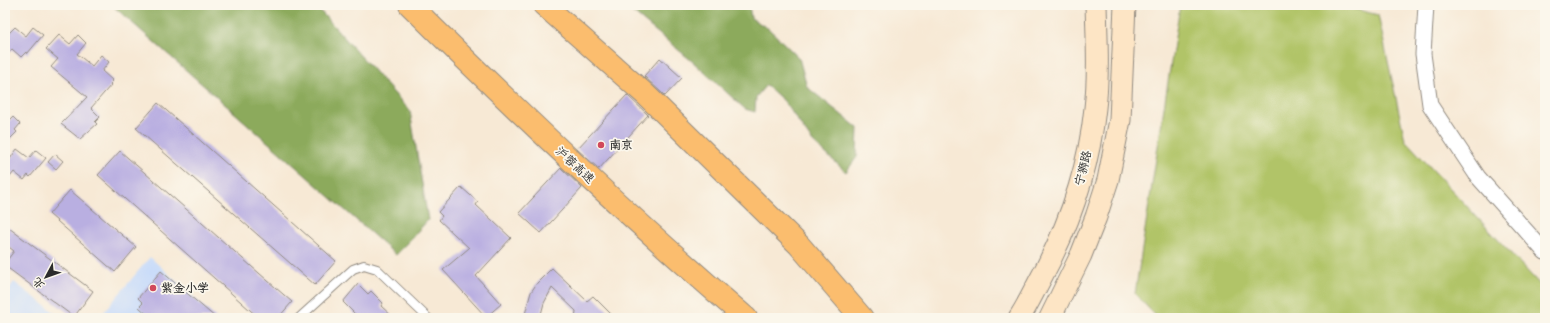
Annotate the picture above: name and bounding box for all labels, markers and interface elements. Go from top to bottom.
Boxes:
place label: 南京 [609,135,633,153]
marker: 南京 [596,140,606,150]
street label: 沪蓉高速 [552,141,599,187]
street label: 宁狮路 [1069,148,1095,187]
north arrow [26,257,66,297]
text: 北 [28,274,48,294]
place label: 紫金小学 [161,278,209,296]
marker: 紫金小学 [148,283,158,293]

